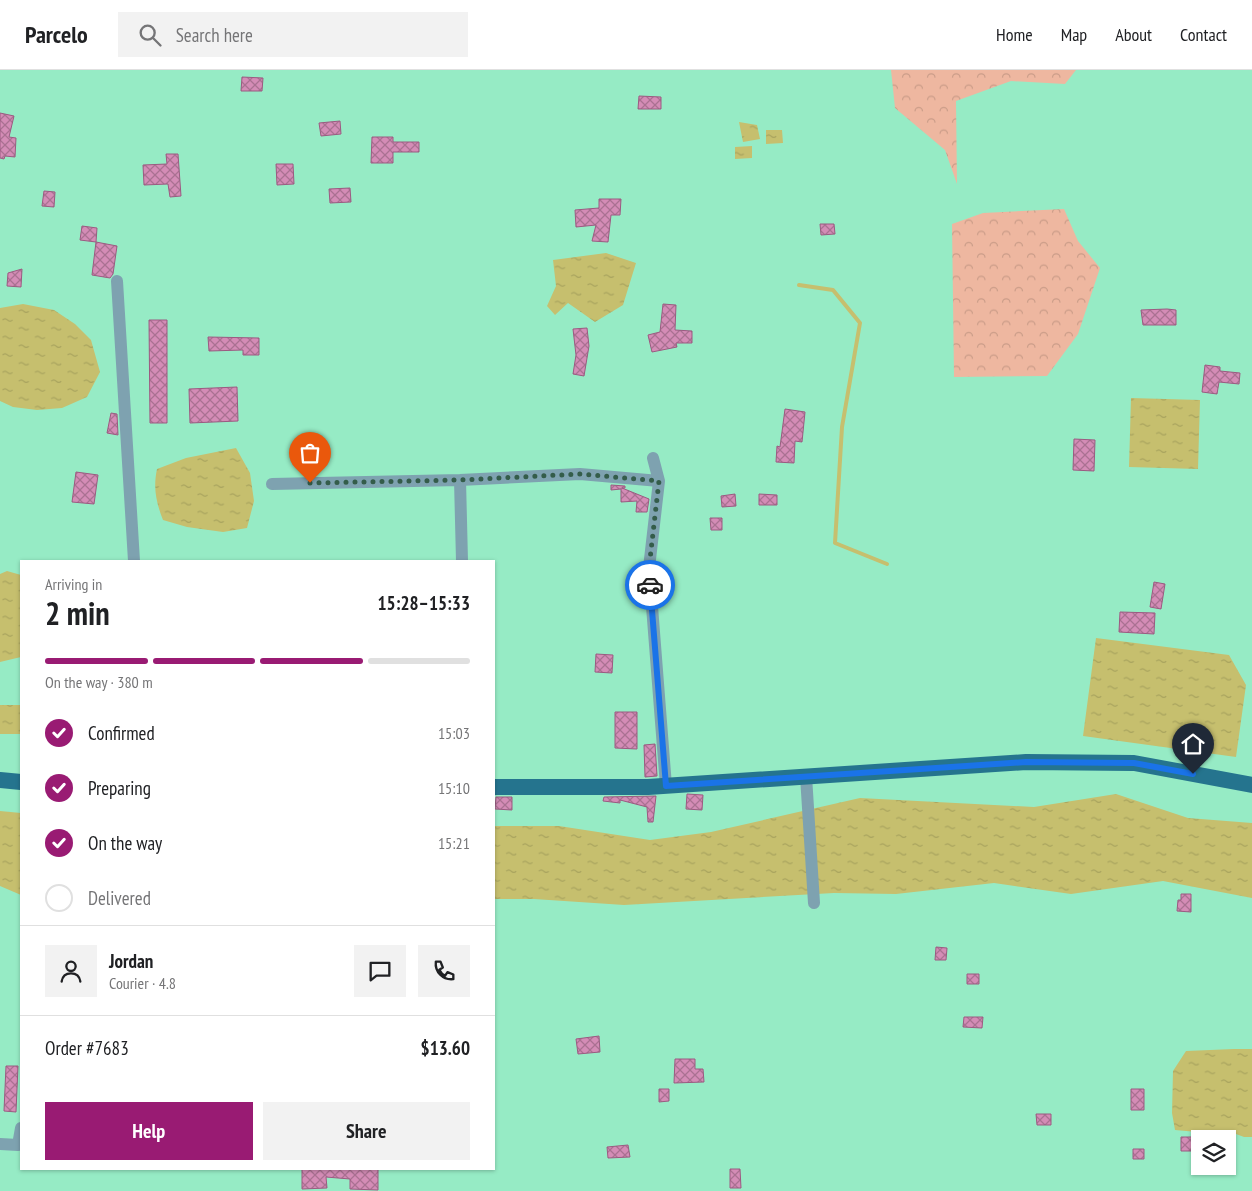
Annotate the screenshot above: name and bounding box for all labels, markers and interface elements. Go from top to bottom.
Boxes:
search box [118,12,468,57]
text: Parcelo [25,19,88,50]
icon: search [136,21,164,49]
text: Search here [176,23,253,47]
text: Home [996,23,1033,46]
text: Map [1061,23,1087,46]
text: About [1115,23,1152,46]
text: Contact [1180,23,1227,46]
pin [289,432,331,483]
icon: bag [296,439,324,467]
courier [625,560,675,610]
icon: car [636,571,664,599]
text: Arriving in [45,574,102,594]
text: 15:28–15:33 [377,591,470,615]
text: 2 min [45,592,110,634]
text: On the way · 380 m [45,672,153,692]
icon: check [45,719,73,747]
text: Confirmed [88,721,155,745]
text: 15:03 [438,723,470,743]
pin [1172,723,1214,774]
icon: home [1179,730,1207,758]
icon: check [45,774,73,802]
text: Preparing [88,776,151,800]
text: 15:10 [438,778,470,798]
icon: check [45,829,73,857]
text: On the way [88,831,162,855]
text: 15:21 [438,833,470,853]
text: Delivered [88,886,151,910]
button: person [45,945,97,997]
button: chat [354,945,406,997]
button: phone [418,945,470,997]
text: Jordan [109,949,153,973]
text: Courier · 4.8 [109,973,176,993]
text: Order #7683 [45,1036,129,1060]
text: $13.60 [421,1036,470,1060]
button: Help [45,1102,253,1160]
button: Share [263,1102,470,1160]
map controls [1191,1130,1236,1175]
button: layers [1191,1130,1236,1175]

